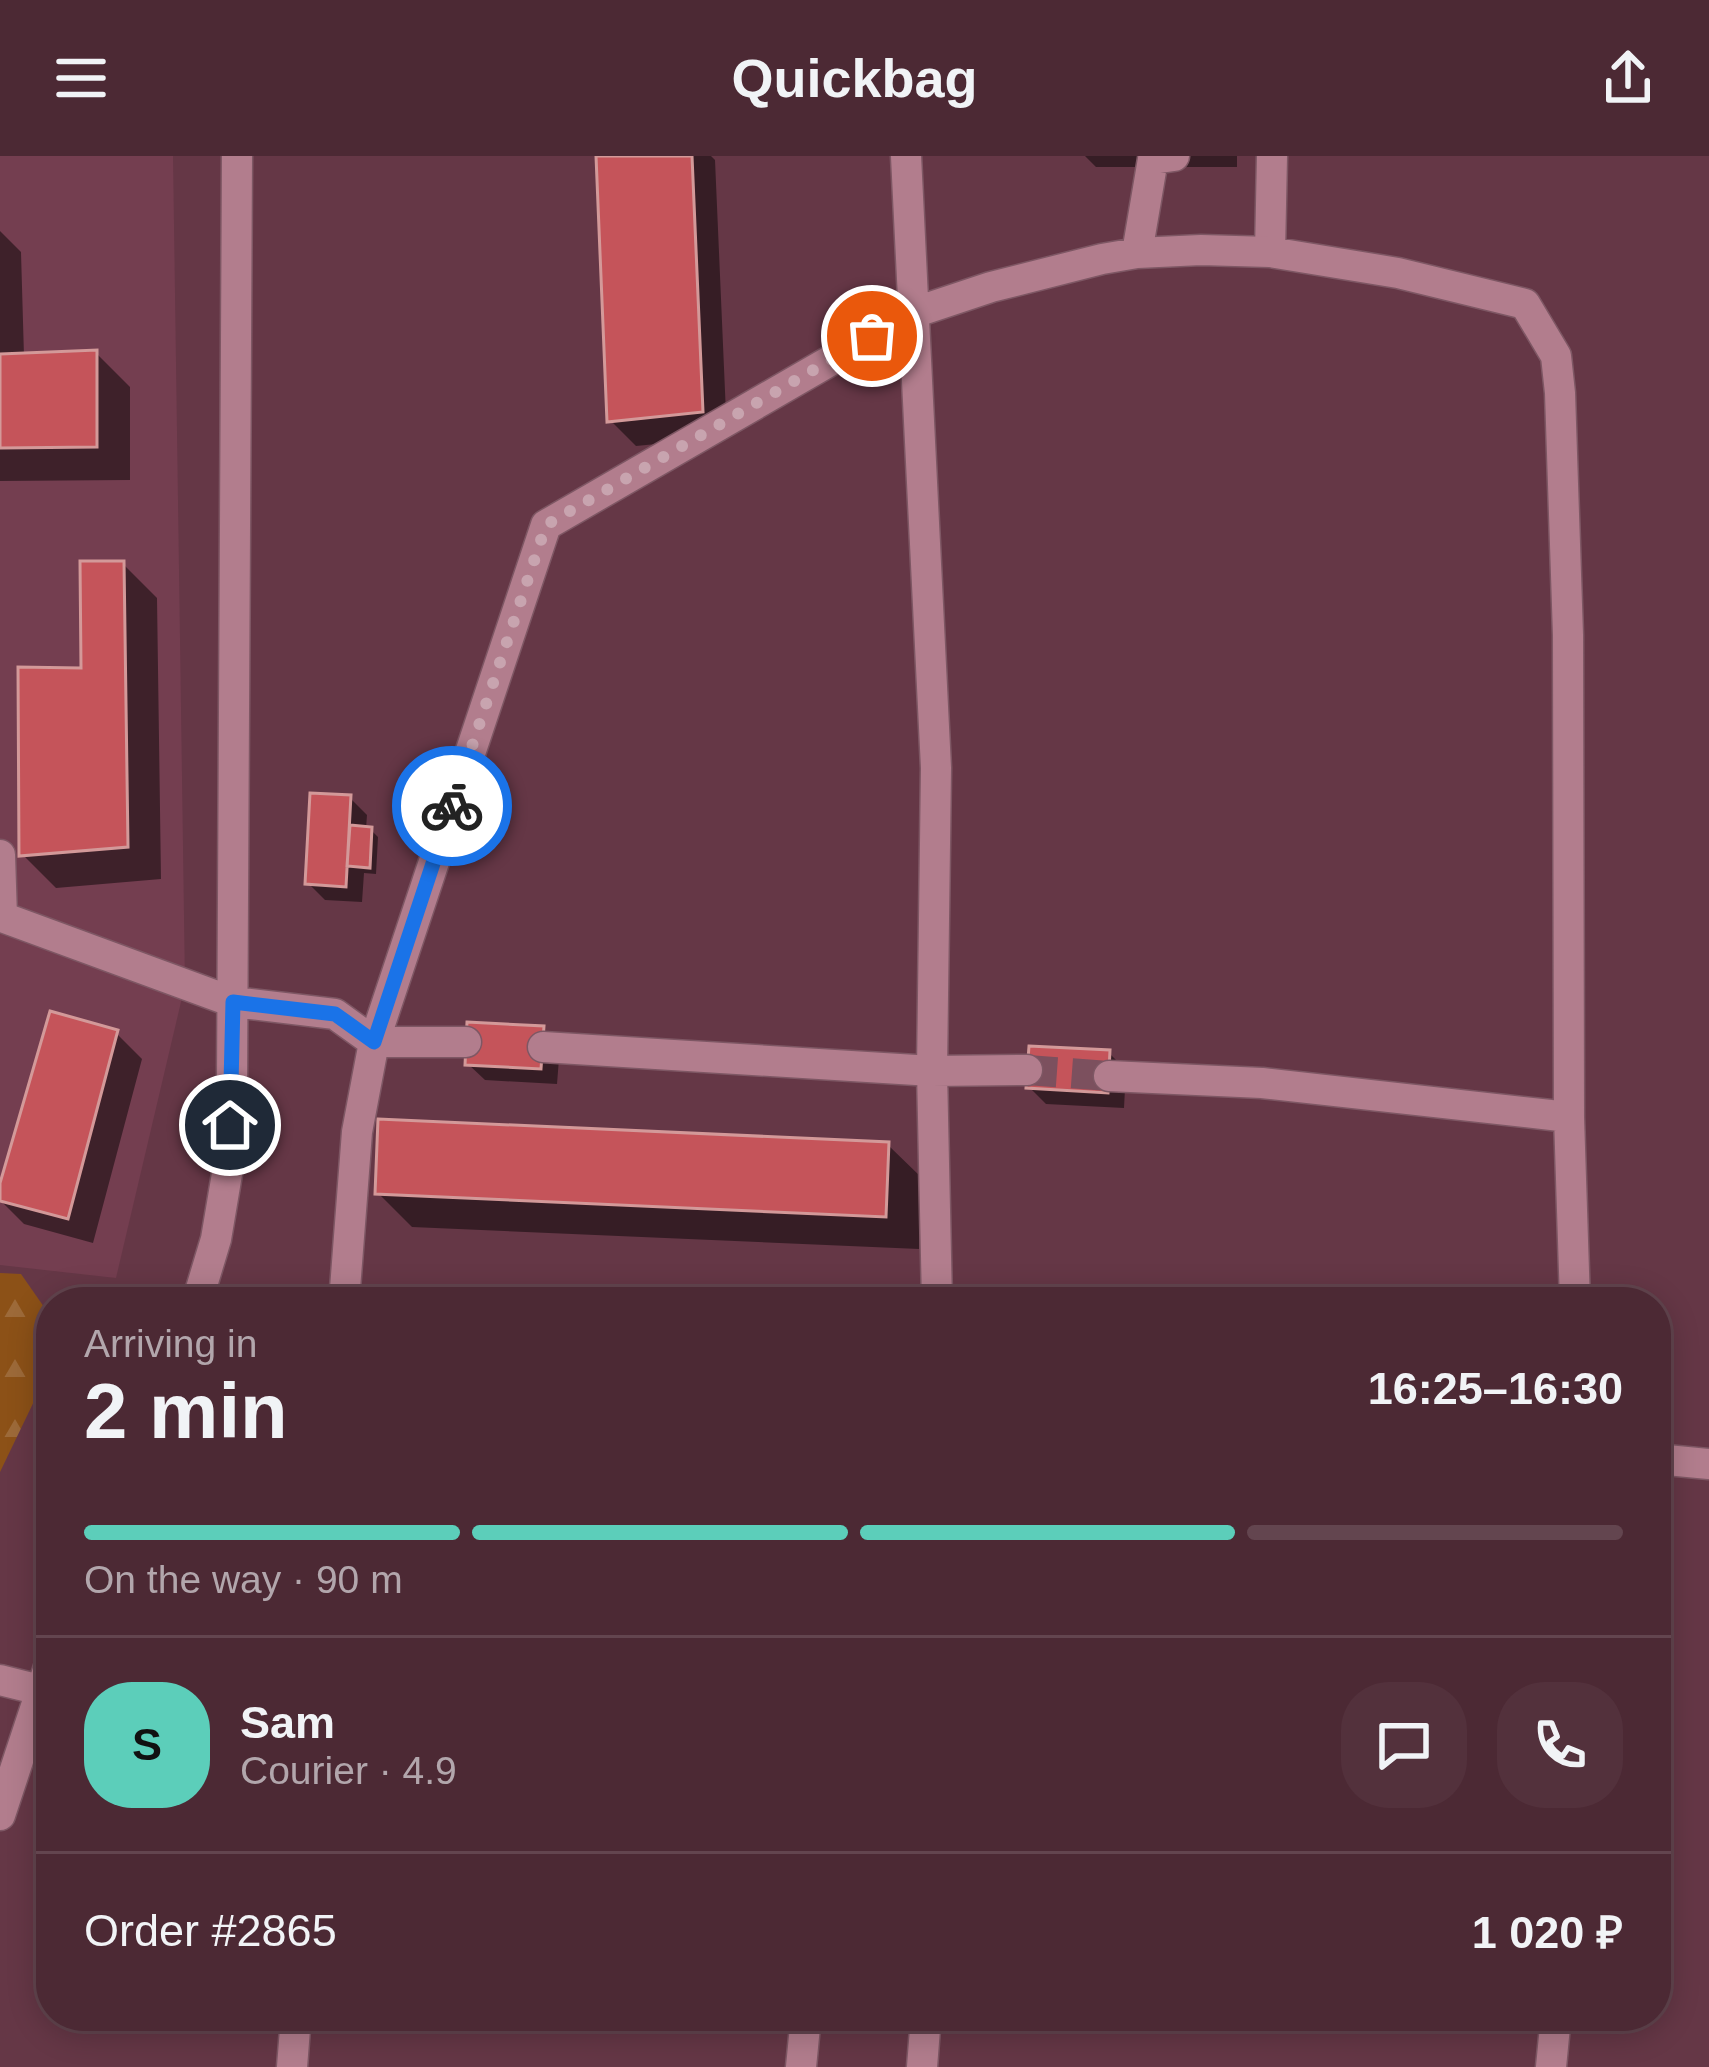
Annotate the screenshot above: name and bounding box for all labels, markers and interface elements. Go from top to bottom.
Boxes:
icon: menu [48,45,114,111]
icon: share [1595,45,1661,111]
text: Quickbag [731,48,978,108]
pin [821,285,923,387]
icon: bag [839,303,905,369]
courier [392,746,512,866]
icon: bike [419,773,485,839]
pin [179,1074,281,1176]
icon: home [197,1092,263,1158]
text: Arriving in [84,1322,257,1365]
text: 16:25–16:30 [1368,1363,1623,1414]
text: 2 min [84,1367,288,1455]
text: On the way · 90 m [84,1558,403,1601]
button: chat [1341,1682,1467,1808]
button: phone [1497,1682,1623,1808]
text: Sam [240,1697,335,1748]
text: S [132,1719,162,1770]
text: Courier · 4.9 [240,1749,457,1792]
text: Order #2865 [84,1905,337,1956]
text: 1 020 ₽ [1472,1907,1623,1958]

